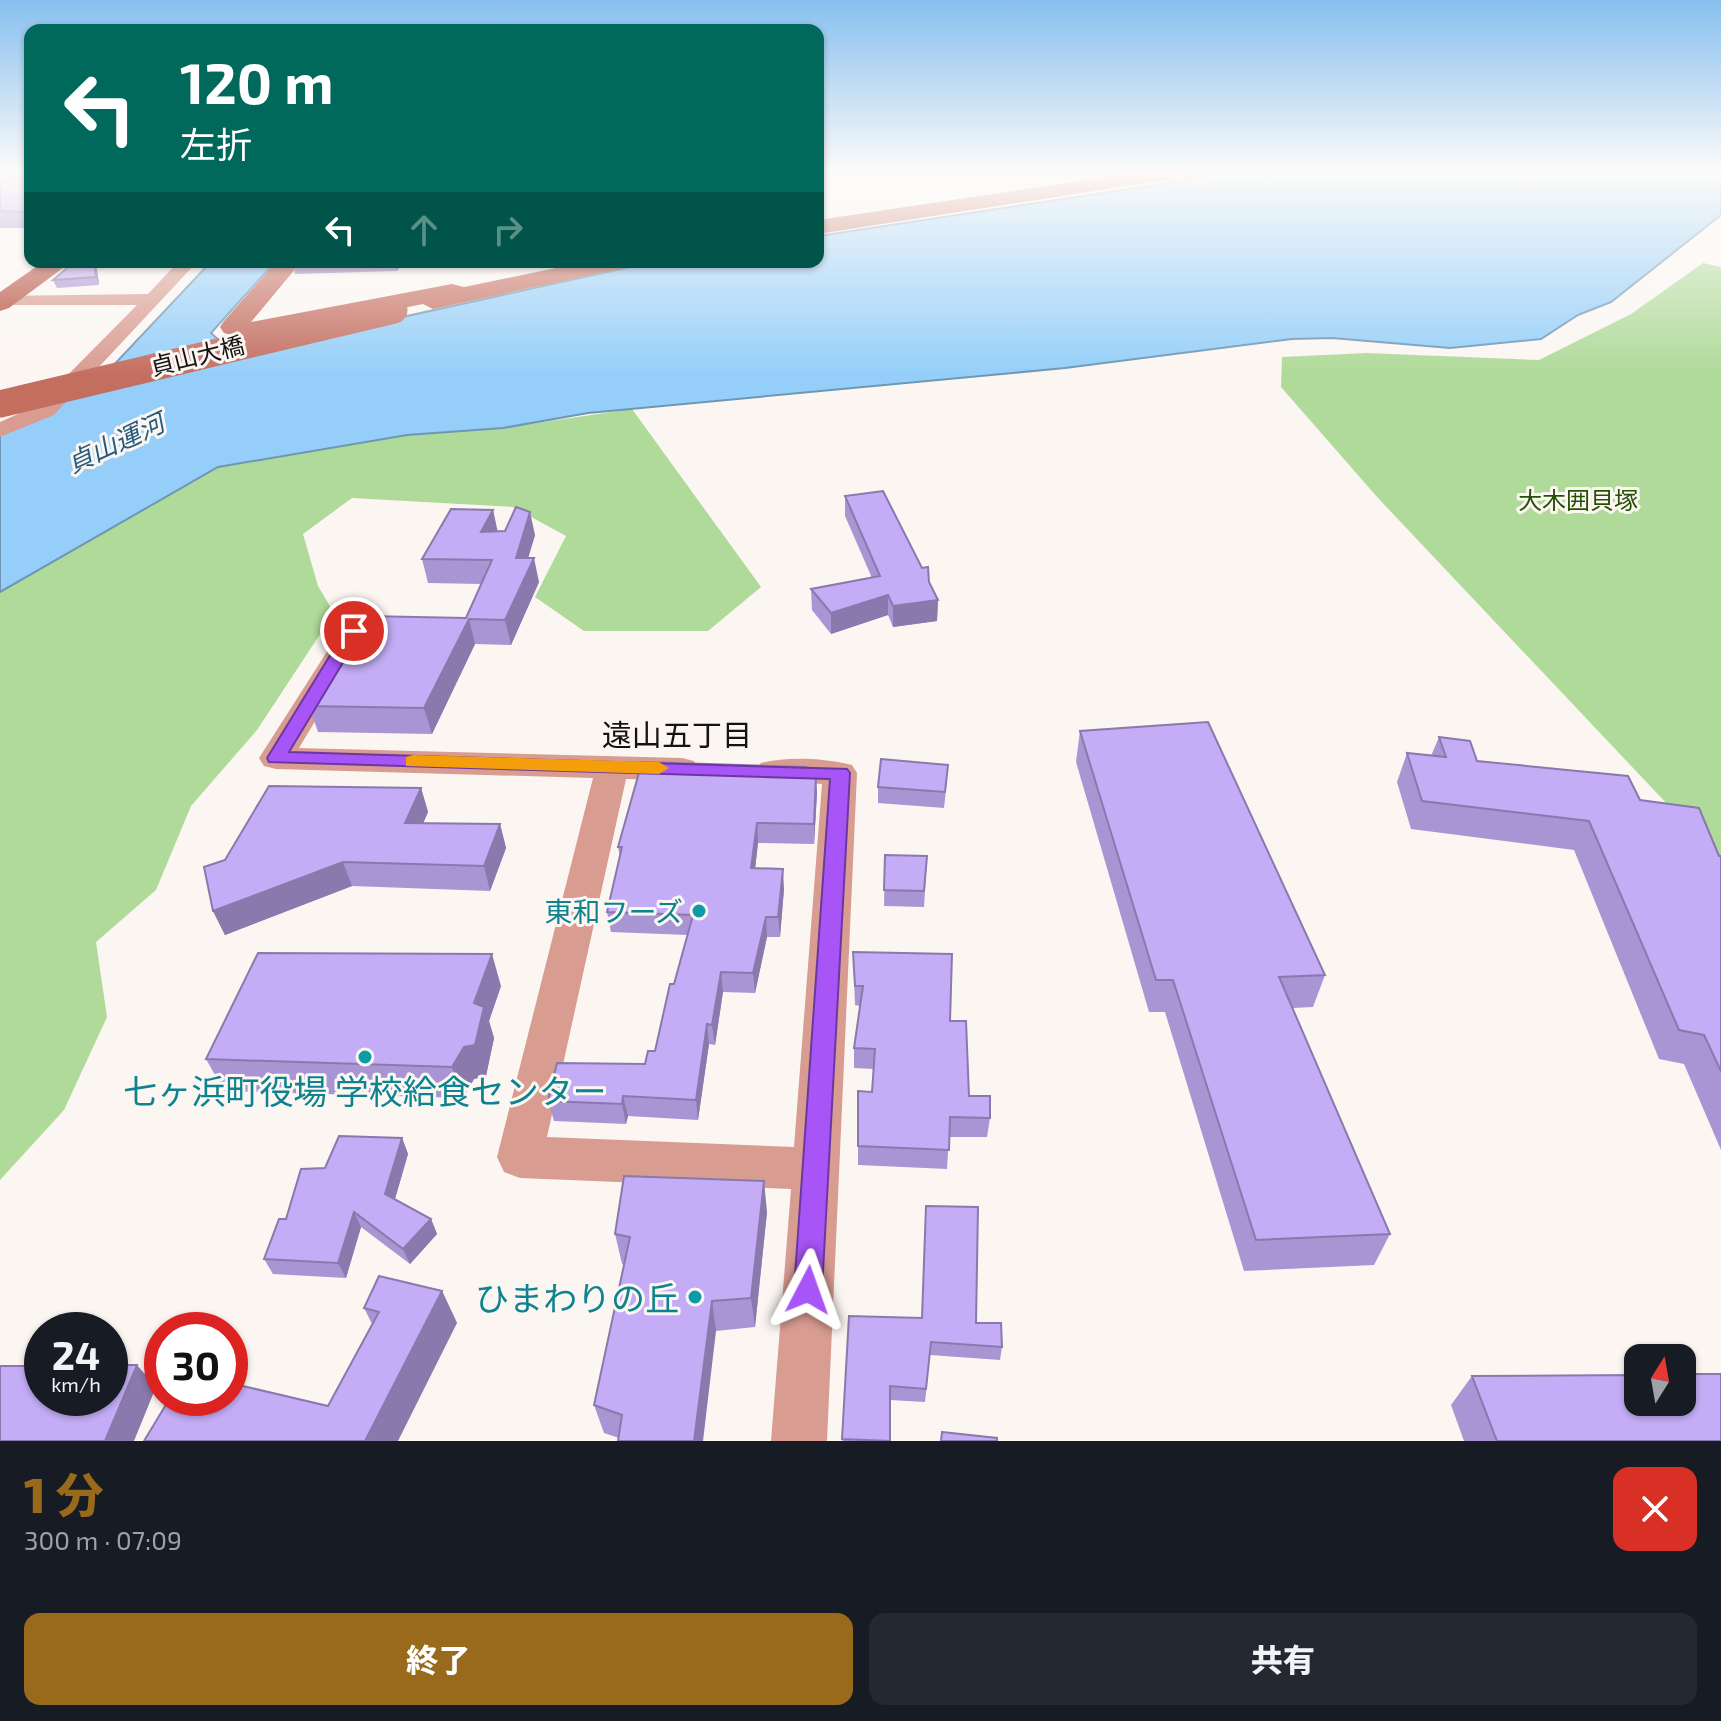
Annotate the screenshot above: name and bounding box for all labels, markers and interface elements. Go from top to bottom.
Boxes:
text: 120 m [180,48,334,115]
icon: left [48,56,152,160]
text: 左折 [180,122,252,165]
icon: left [318,208,362,252]
icon: ahead [402,208,446,252]
icon: right [486,208,530,252]
street label: 貞山大橋 [147,329,247,381]
water label: 貞山運河 [61,404,173,478]
park label: 大木囲貝塚 [1518,485,1638,514]
pin [320,597,388,665]
icon: arrive [332,609,376,653]
district label: 遠山五丁目 [602,716,752,752]
place label: 東和フーズ [544,894,683,928]
marker: 東和フーズ [690,902,708,920]
marker: 七ヶ浜町役場 学校給食センター [356,1048,374,1066]
place label: 七ヶ浜町役場 学校給食センター [123,1070,607,1111]
position arrow [766,1248,850,1332]
place label: ひまわりの丘 [475,1277,679,1318]
marker: ひまわりの丘 [686,1288,704,1306]
speed limit sign: 30 [144,1312,248,1416]
text: 24 [52,1330,100,1378]
north arrow [1624,1344,1696,1416]
map controls [1624,1344,1696,1416]
text: km/h [51,1372,101,1396]
text: 1 分 [24,1465,104,1523]
button: close [1613,1467,1697,1551]
text: 300 m · 07:09 [24,1524,182,1555]
button: 終了 [24,1613,853,1705]
button: 共有 [869,1613,1697,1705]

